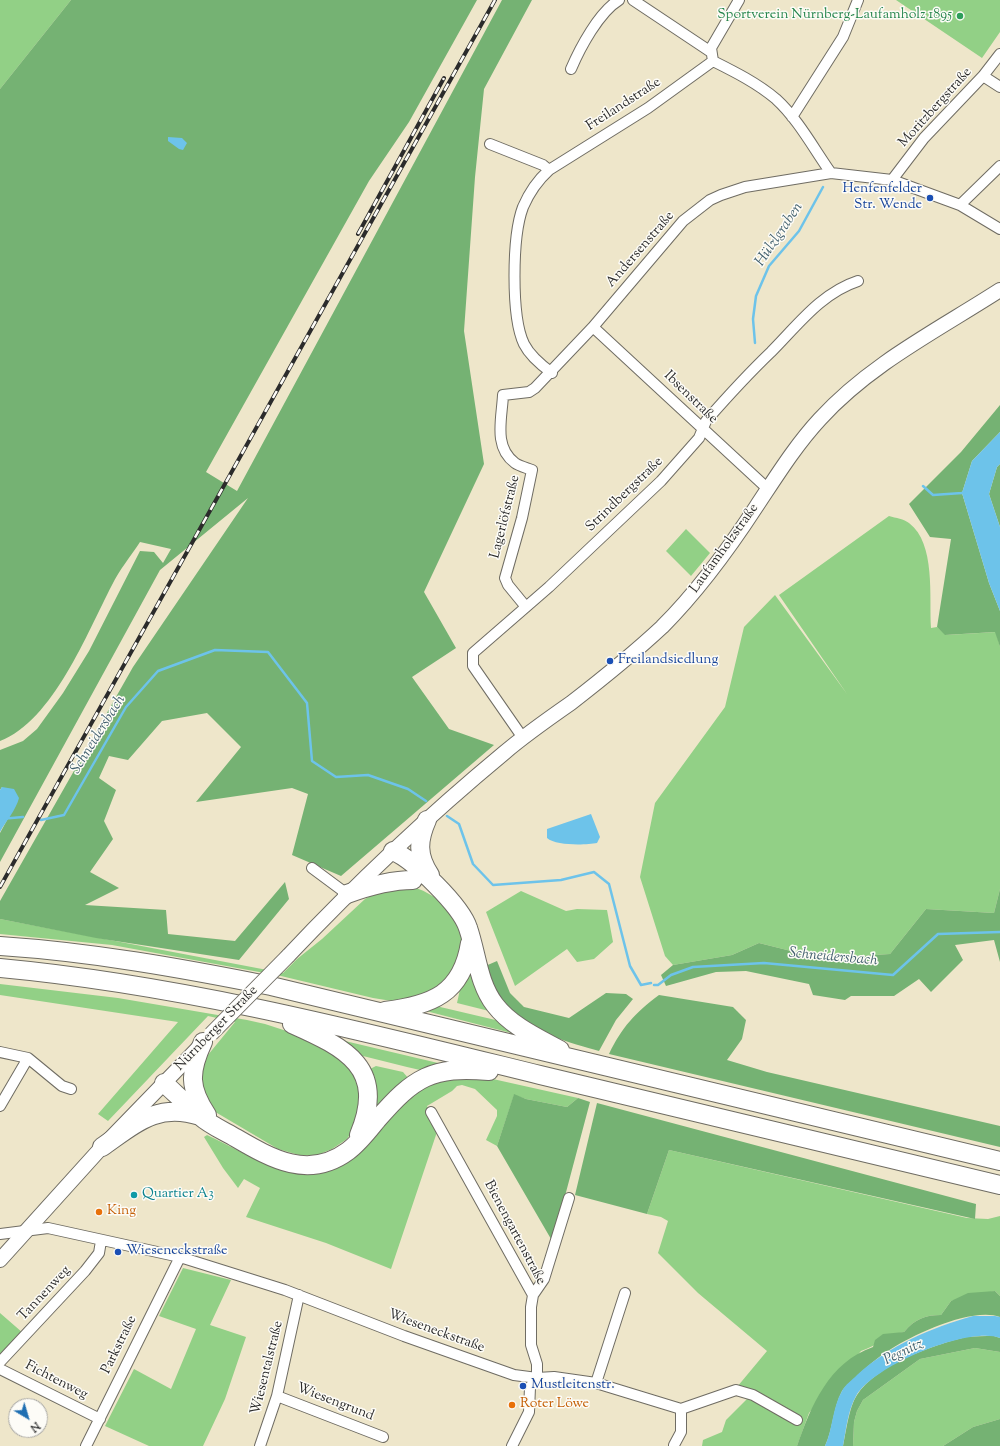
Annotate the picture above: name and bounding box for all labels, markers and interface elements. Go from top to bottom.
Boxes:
place label: Sportverein Nürnberg-Laufamholz 1895 [717,8,952,24]
marker: Sportverein Nürnberg-Laufamholz 1895 [955,11,965,21]
street label: Moritzbergstraße [896,65,976,151]
street label: Freilandstraße [584,75,664,135]
place label: Henfenfelder Str. Wende [842,182,922,214]
marker: Henfenfelder Str. Wende [925,193,935,203]
water label: Hülzlgraben [752,200,808,270]
street label: Andersenstraße [603,209,679,291]
street label: Ibsenstraße [659,368,721,428]
street label: Strindbergstraße [583,454,667,536]
street label: Lagerlöfstraße [488,474,524,560]
street label: Laufamholzstraße [687,501,763,597]
place label: Freilandsiedlung [618,653,718,669]
marker: Freilandsiedlung [605,656,615,666]
water label: Schneidersbach [68,692,130,778]
water label: Schneidersbach [788,945,878,971]
street label: Nürnberger Straße [172,983,262,1075]
street label: Bienengartenstraße [479,1178,549,1288]
place label: Quartier A3 [142,1187,214,1203]
marker: Quartier A3 [129,1190,139,1200]
place label: King [107,1204,136,1220]
marker: King [94,1207,104,1217]
place label: Wieseneckstraße [126,1244,228,1260]
marker: Wieseneckstraße [113,1247,123,1257]
street label: Tannenweg [15,1263,75,1325]
street label: Wieseneckstraße [385,1307,487,1357]
street label: Parkstraße [99,1313,141,1377]
street label: Wiesentalstraße [248,1319,288,1417]
water label: Pegnitz [881,1336,927,1370]
street label: Fichtenweg [22,1358,90,1404]
place label: Mustleitenstr. [531,1378,615,1394]
street label: Wiesengrund [294,1381,376,1425]
marker: Mustleitenstr. [518,1381,528,1391]
place label: Roter Löwe [520,1397,589,1413]
north arrow [8,1398,48,1438]
marker: Roter Löwe [507,1400,517,1410]
text: N [26,1418,43,1436]

